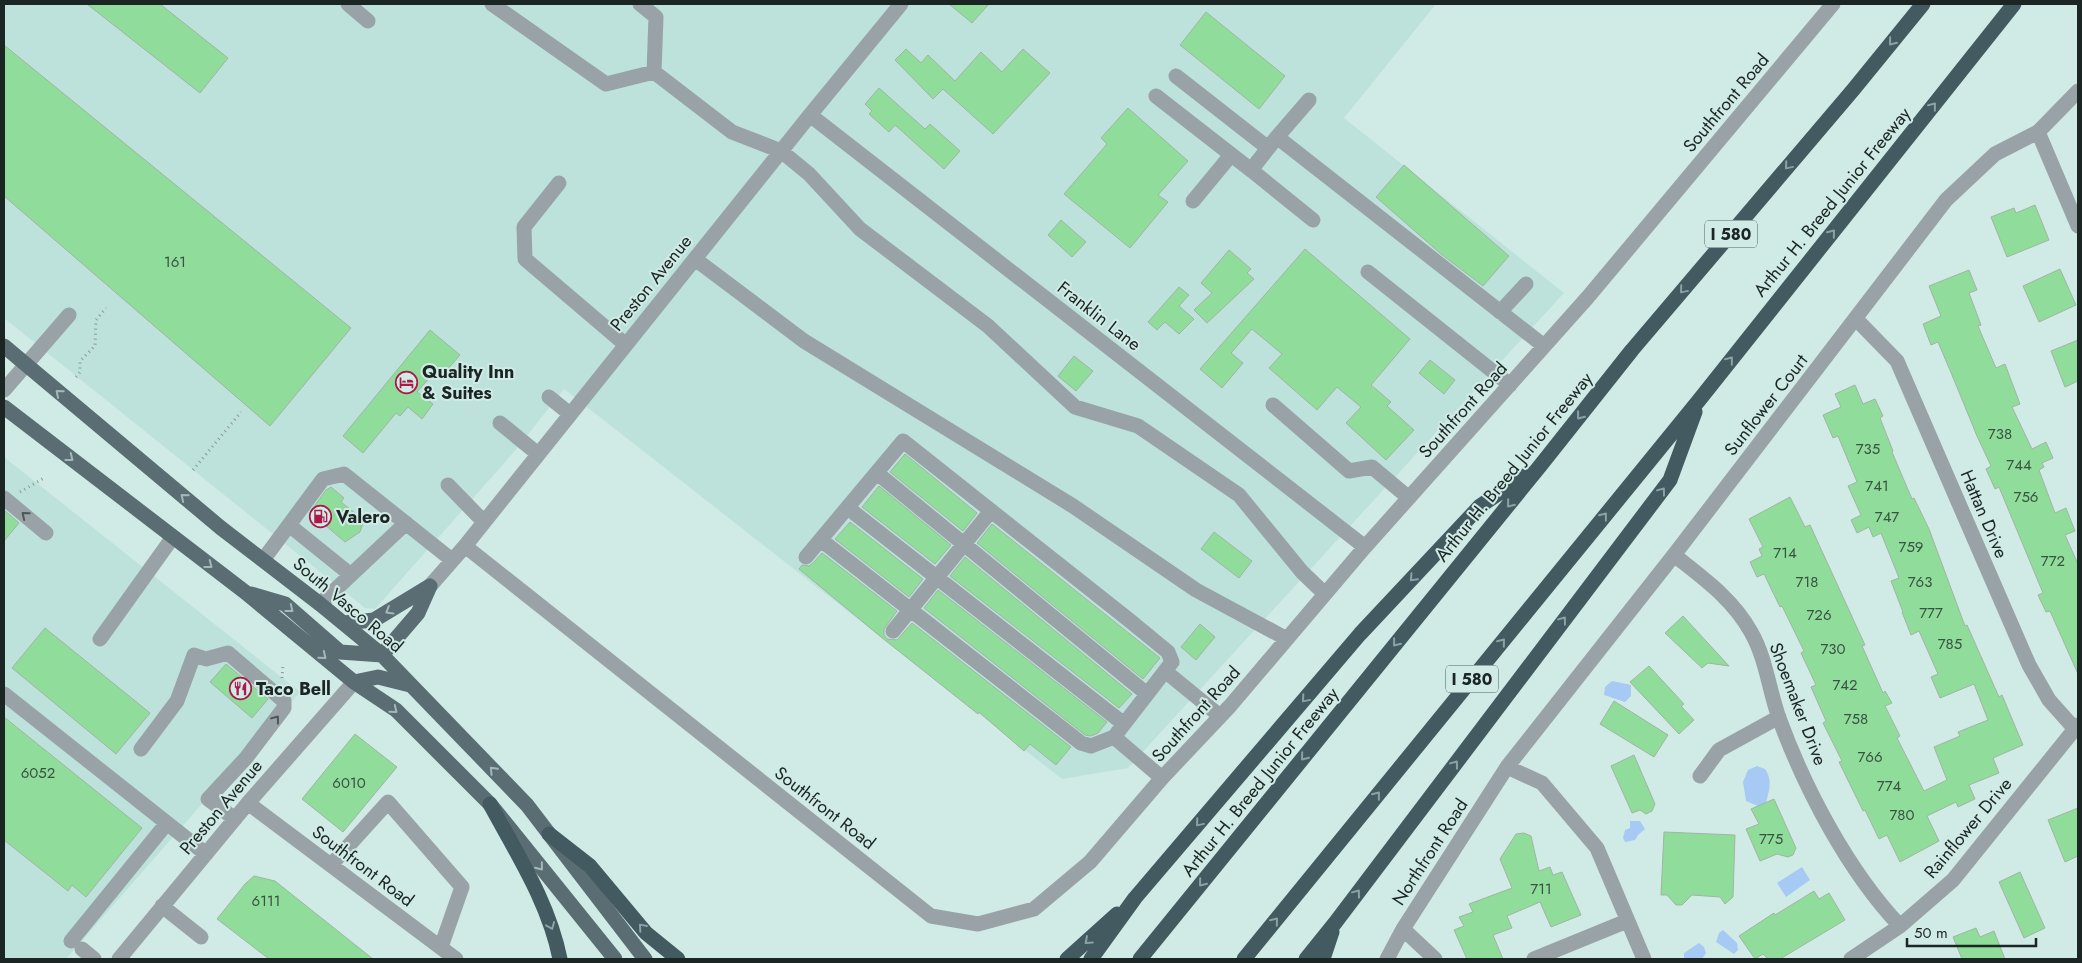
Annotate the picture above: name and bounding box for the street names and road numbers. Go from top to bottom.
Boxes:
street label: Southfront Road [1677,48,1775,158]
street label: Arthur H. Breed Junior Freeway [1747,101,1917,302]
road number: I 580 [1705,220,1757,248]
street label: Preston Avenue [604,229,698,337]
street label: Franklin Lane [1052,275,1146,357]
street label: Sunflower Court [1718,348,1814,461]
street label: Southfront Road [1413,356,1513,464]
street label: Arthur H. Breed Junior Freeway [1429,366,1599,567]
street label: Hattan Drive [1954,466,2014,562]
street label: South Vasco Road [287,551,409,659]
street label: Shoemaker Drive [1763,639,1833,769]
street label: Southfront Road [1146,660,1246,768]
road number: I 580 [1446,666,1498,692]
street label: Arthur H. Breed Junior Freeway [1175,681,1345,882]
street label: Preston Avenue [173,754,269,860]
street label: Southfront Road [769,760,881,856]
street label: Rainflower Drive [1918,772,2018,884]
street label: Northfront Road [1386,794,1474,910]
street label: Southfront Road [307,819,419,913]

